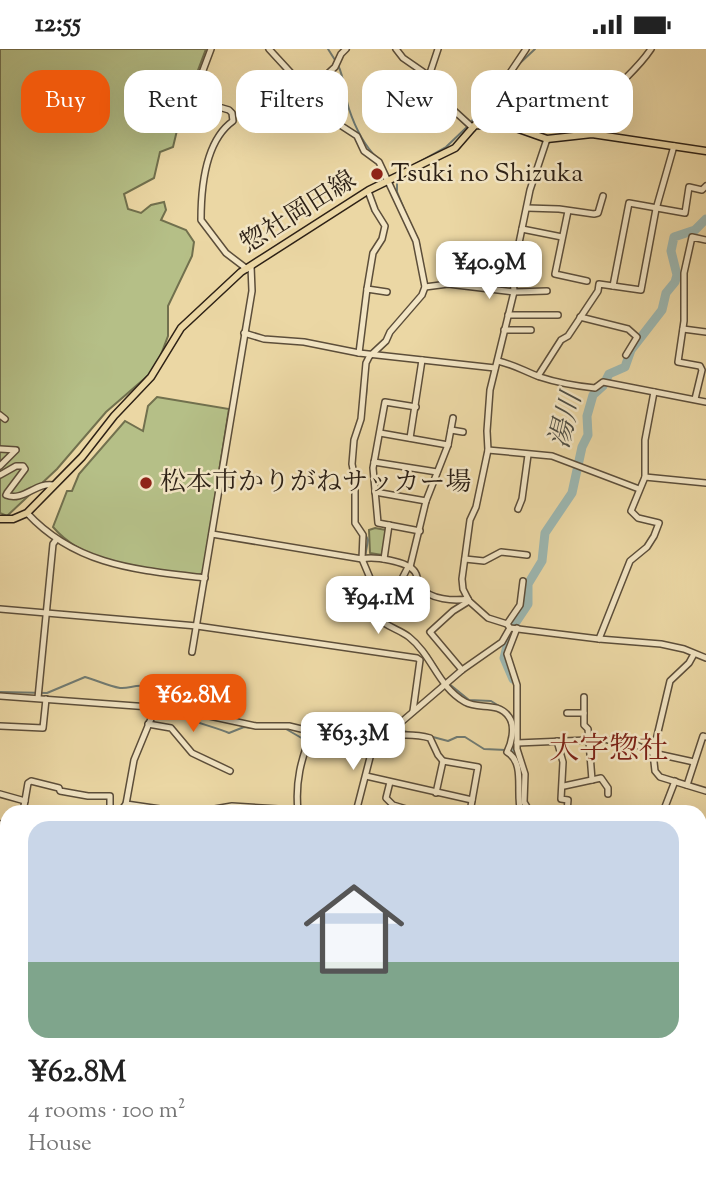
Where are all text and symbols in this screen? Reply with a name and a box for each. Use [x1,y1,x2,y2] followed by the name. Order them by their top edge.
[35,6,81,43] text: 12:55
[21,70,110,133] chip: Buy
[124,70,222,133] chip: Rent
[236,70,348,133] chip: Filters
[362,70,457,133] chip: New
[471,70,633,133] chip: Apartment
[391,156,583,193] place label: Tsuki no Shizuka
[234,163,364,263] street label: 惣社岡田線
[369,166,385,182] marker: Tsuki no Shizuka
[432,241,546,301] pin: ¥40.9M
[452,247,526,280] text: ¥40.9M
[541,386,594,453] water label: 湯川
[160,465,471,502] place label: 松本市かりがねサッカー場
[138,475,154,491] marker: 松本市かりがねサッカー場
[321,577,435,636] pin: ¥94.1M
[342,582,414,615] text: ¥94.1M
[136,675,250,734] pin: ¥62.8M
[155,680,231,713] text: ¥62.8M
[296,713,410,772] pin: ¥63.3M
[317,718,389,751] text: ¥63.3M
[549,729,669,772] district label: 大字惣社
[291,866,417,992] icon: home
[28,1052,126,1095] text: ¥62.8M
[28,1095,186,1128] text: 4 rooms · 100 m²
[28,1128,92,1161] text: House

